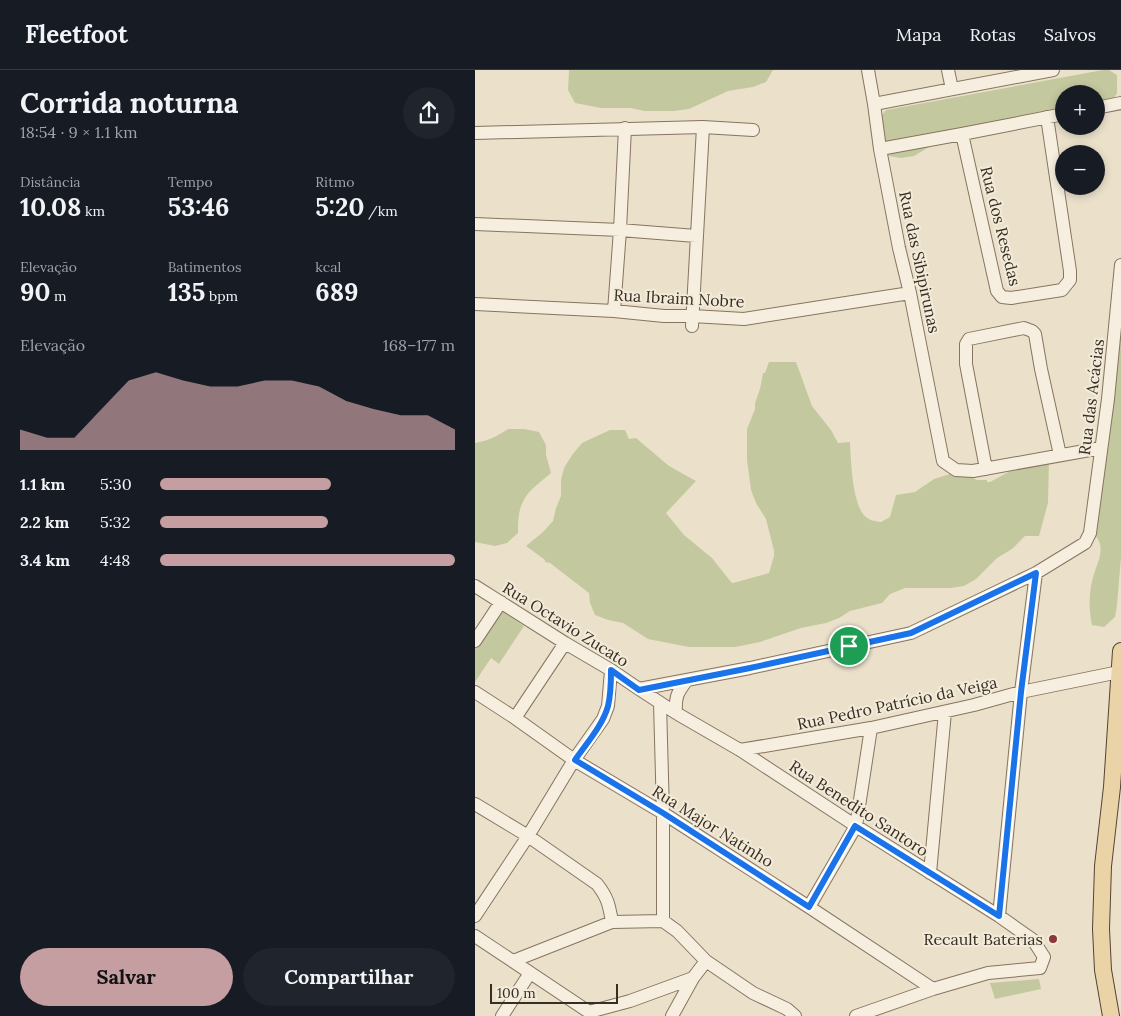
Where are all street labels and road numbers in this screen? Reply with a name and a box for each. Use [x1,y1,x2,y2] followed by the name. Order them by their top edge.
[976,164,1026,288] street label: Rua dos Resedas
[895,189,945,335] street label: Rua das Sibipirunas
[613,285,745,311] street label: Rua Ibraim Nobre
[1074,338,1108,456] street label: Rua das Acácias
[499,577,633,671] street label: Rua Octavio Zucato
[795,672,999,734] street label: Rua Pedro Patrício da Veiga
[786,756,932,860] street label: Rua Benedito Santoro
[649,781,777,871] street label: Rua Major Natinho

